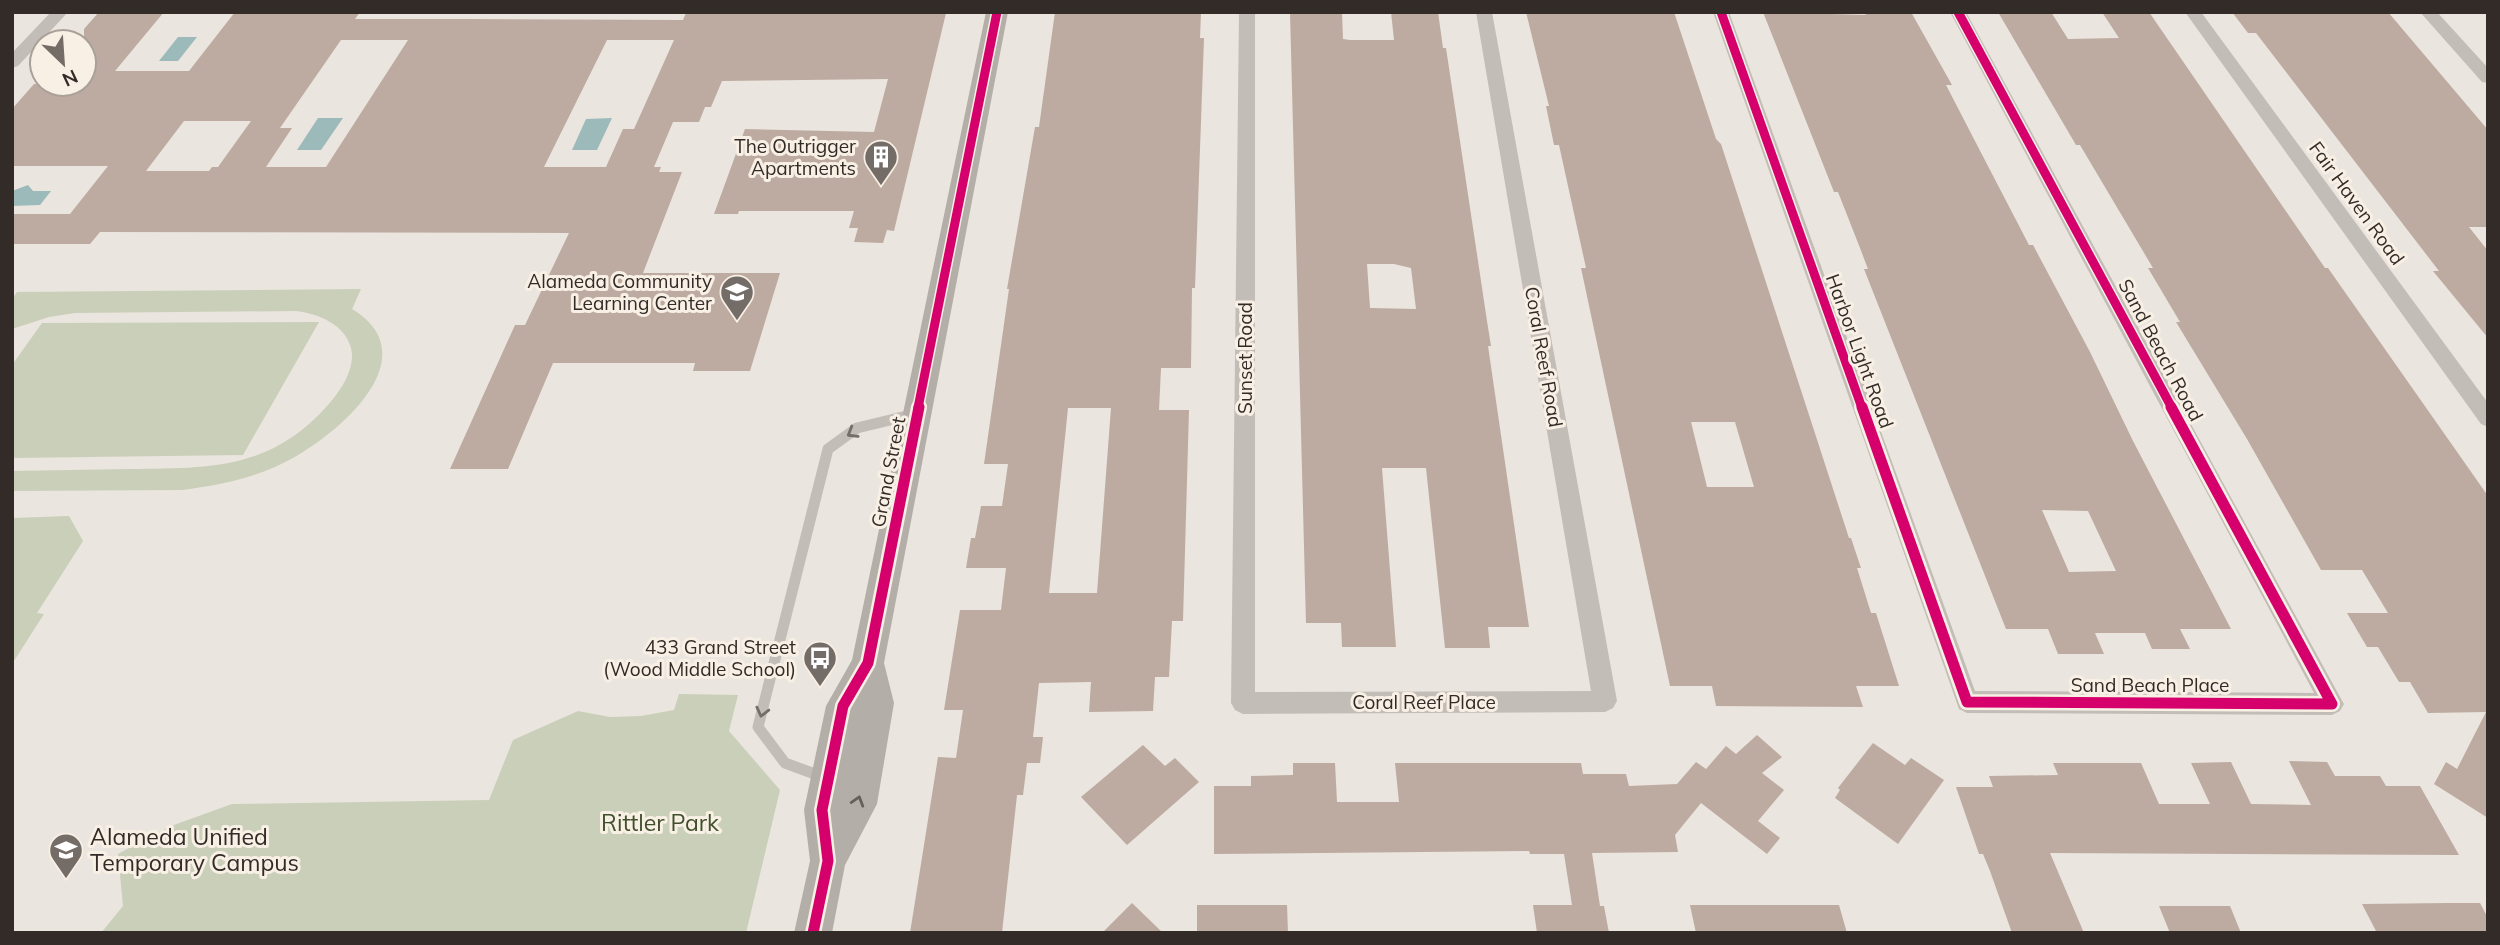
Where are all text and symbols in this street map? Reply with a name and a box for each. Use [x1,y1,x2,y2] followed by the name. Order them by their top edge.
[28,28,98,98] north arrow
[59,64,82,92] text: N
[734,134,856,180] place label: The Outrigger Apartments
[2304,137,2410,269] street label: Fair Haven Road
[862,138,900,187] building icon: The Outrigger Apartments
[527,269,712,315] place label: Alameda Community Learning Center
[1821,270,1899,432] street label: Harbor Light Road
[718,273,756,322] school or university icon: Alameda Community Learning Center
[2113,275,2209,425] street label: Sand Beach Road
[1520,285,1568,429] street label: Coral Reef Road
[1233,302,1257,414] street label: Sunset Road
[866,414,911,529] street label: Grand Street
[847,424,860,437] one-way arrow
[603,635,796,681] place label: 433 Grand Street (Wood Middle School)
[801,639,839,688] bus stop icon: 433 Grand Street (Wood Middle School)
[2071,673,2229,697] street label: Sand Beach Place
[1352,690,1496,714] street label: Coral Reef Place
[756,706,770,718] one-way arrow
[849,795,864,807] one-way arrow
[601,808,720,837] park label: Rittler Park
[90,822,299,877] place label: Alameda Unified Temporary Campus
[47,831,85,880] school or university icon: Alameda Unified Temporary Campus

